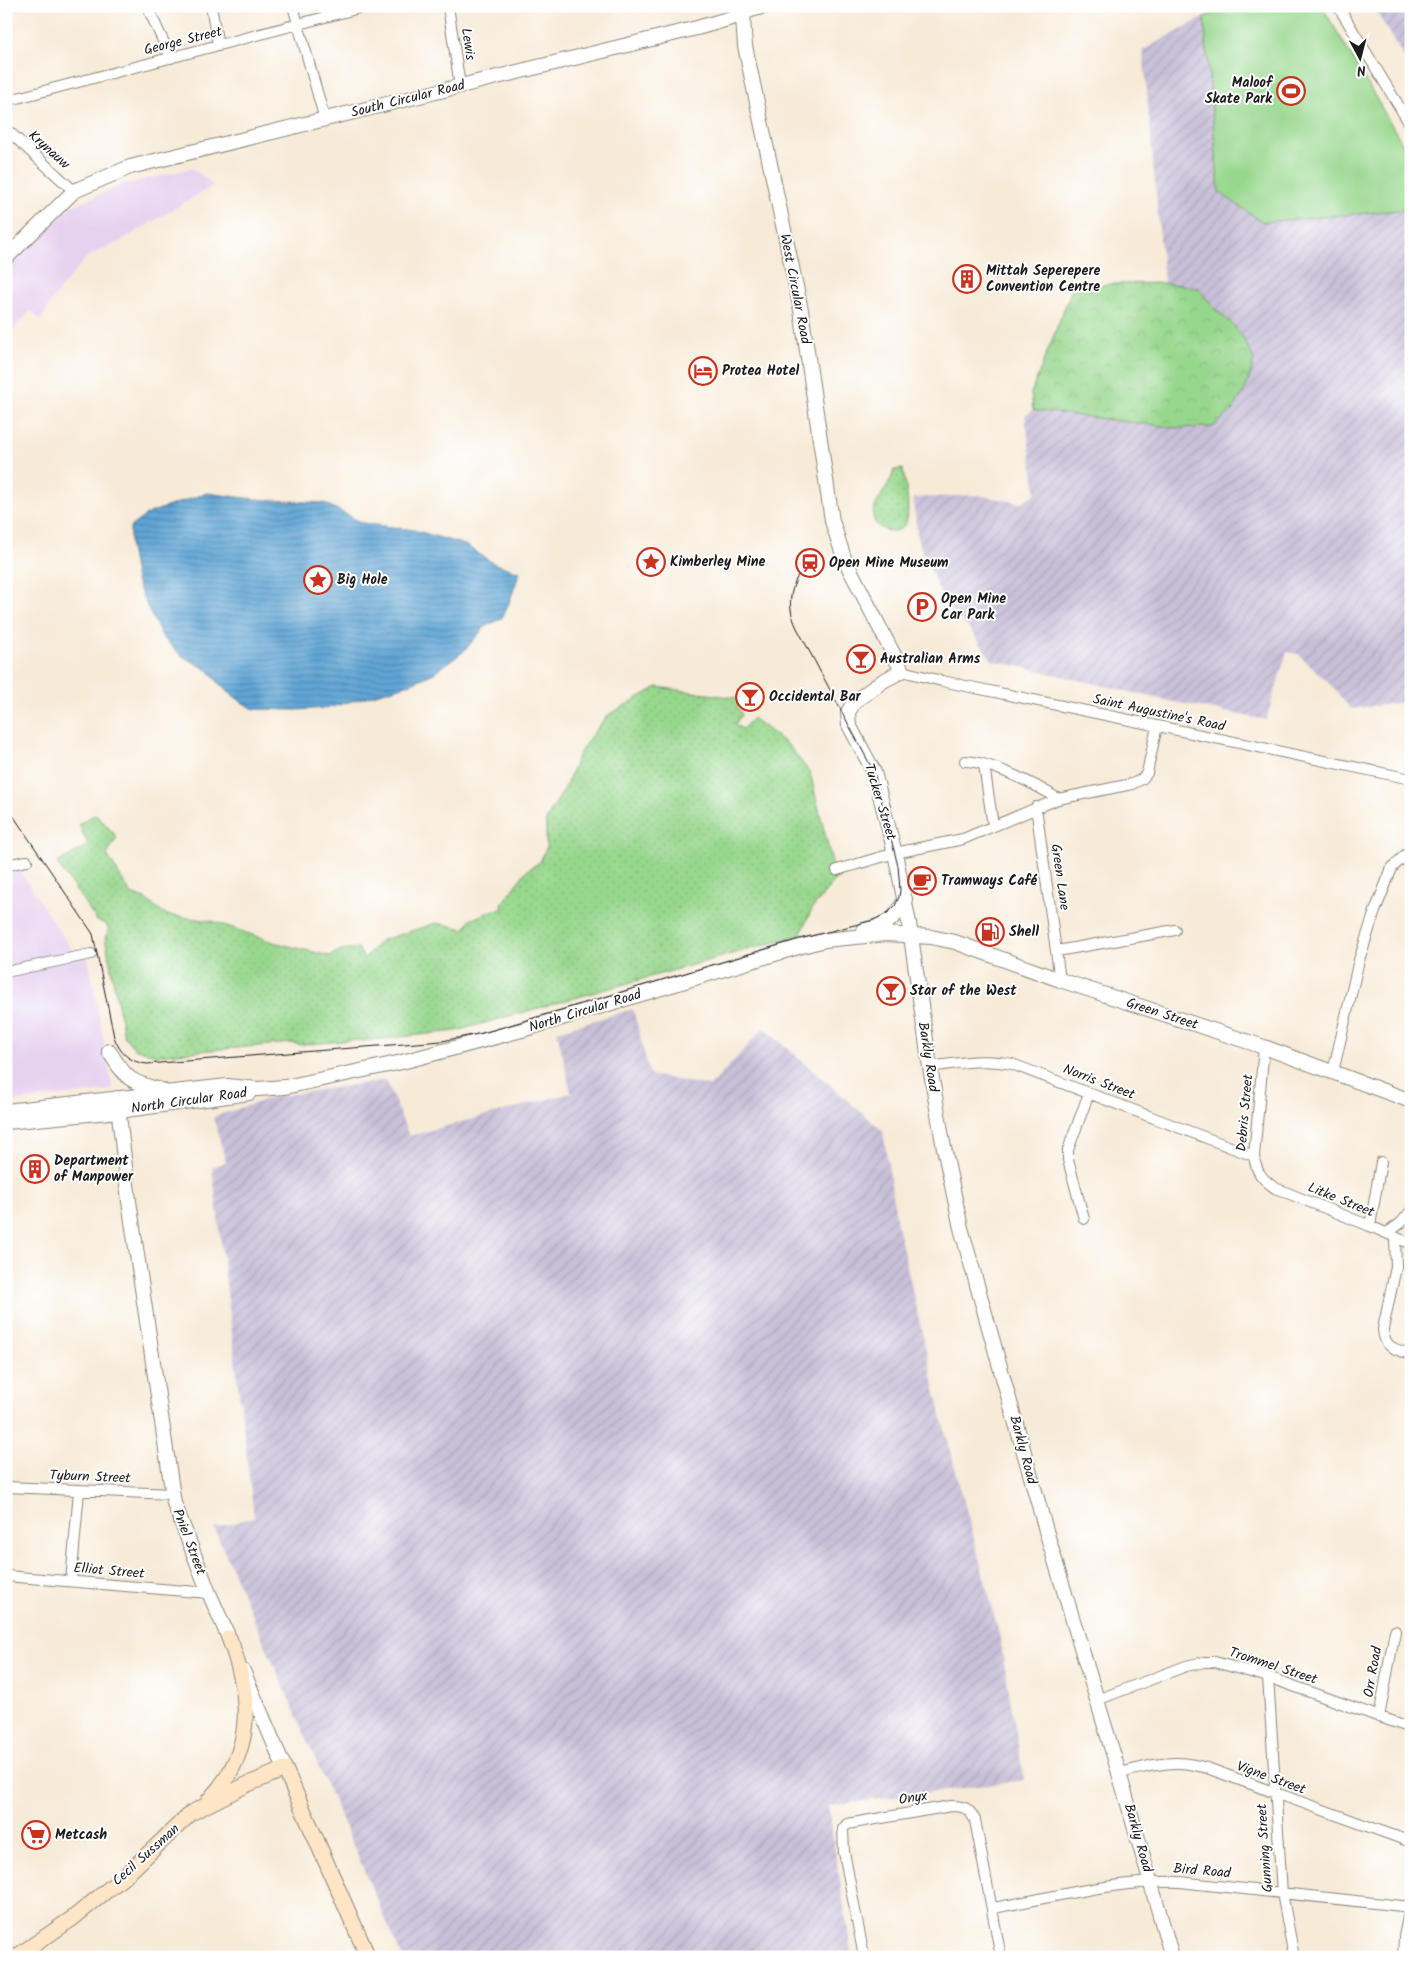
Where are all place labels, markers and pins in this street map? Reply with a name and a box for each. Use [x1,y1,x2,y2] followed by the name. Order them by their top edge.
[1205,72,1274,110] place label: Maloof Skate Park
[1276,76,1306,106] sports icon: Maloof Skate Park
[986,260,1101,298] place label: Mittah Seperepere Convention Centre
[952,264,982,294] building icon: Mittah Seperepere Convention Centre
[688,356,718,386] hotel icon: Protea Hotel
[722,360,799,382] place label: Protea Hotel
[636,547,666,577] place icon: Kimberley Mine
[795,548,825,578] station icon: Open Mine Museum
[670,551,766,573] place label: Kimberley Mine
[829,552,949,574] place label: Open Mine Museum
[303,565,333,595] place icon: Big Hole
[337,569,388,591] place label: Big Hole
[941,588,1006,626] place label: Open Mine Car Park
[907,592,937,622] parking icon: Open Mine Car Park
[846,644,876,674] bar icon: Australian Arms
[880,648,981,670] place label: Australian Arms
[735,682,765,712] bar icon: Occidental Bar
[769,686,862,708] place label: Occidental Bar
[907,866,937,896] cafe icon: Tramways Café
[941,870,1037,892] place label: Tramways Café
[975,917,1005,947] fuel station icon: Shell
[1009,921,1039,943] place label: Shell
[876,976,906,1006] bar icon: Star of the West
[910,980,1017,1002] place label: Star of the West
[54,1150,134,1188] place label: Department of Manpower
[20,1154,50,1184] building icon: Department of Manpower
[21,1820,51,1850] supermarket icon: Metcash
[55,1824,107,1846] place label: Metcash

